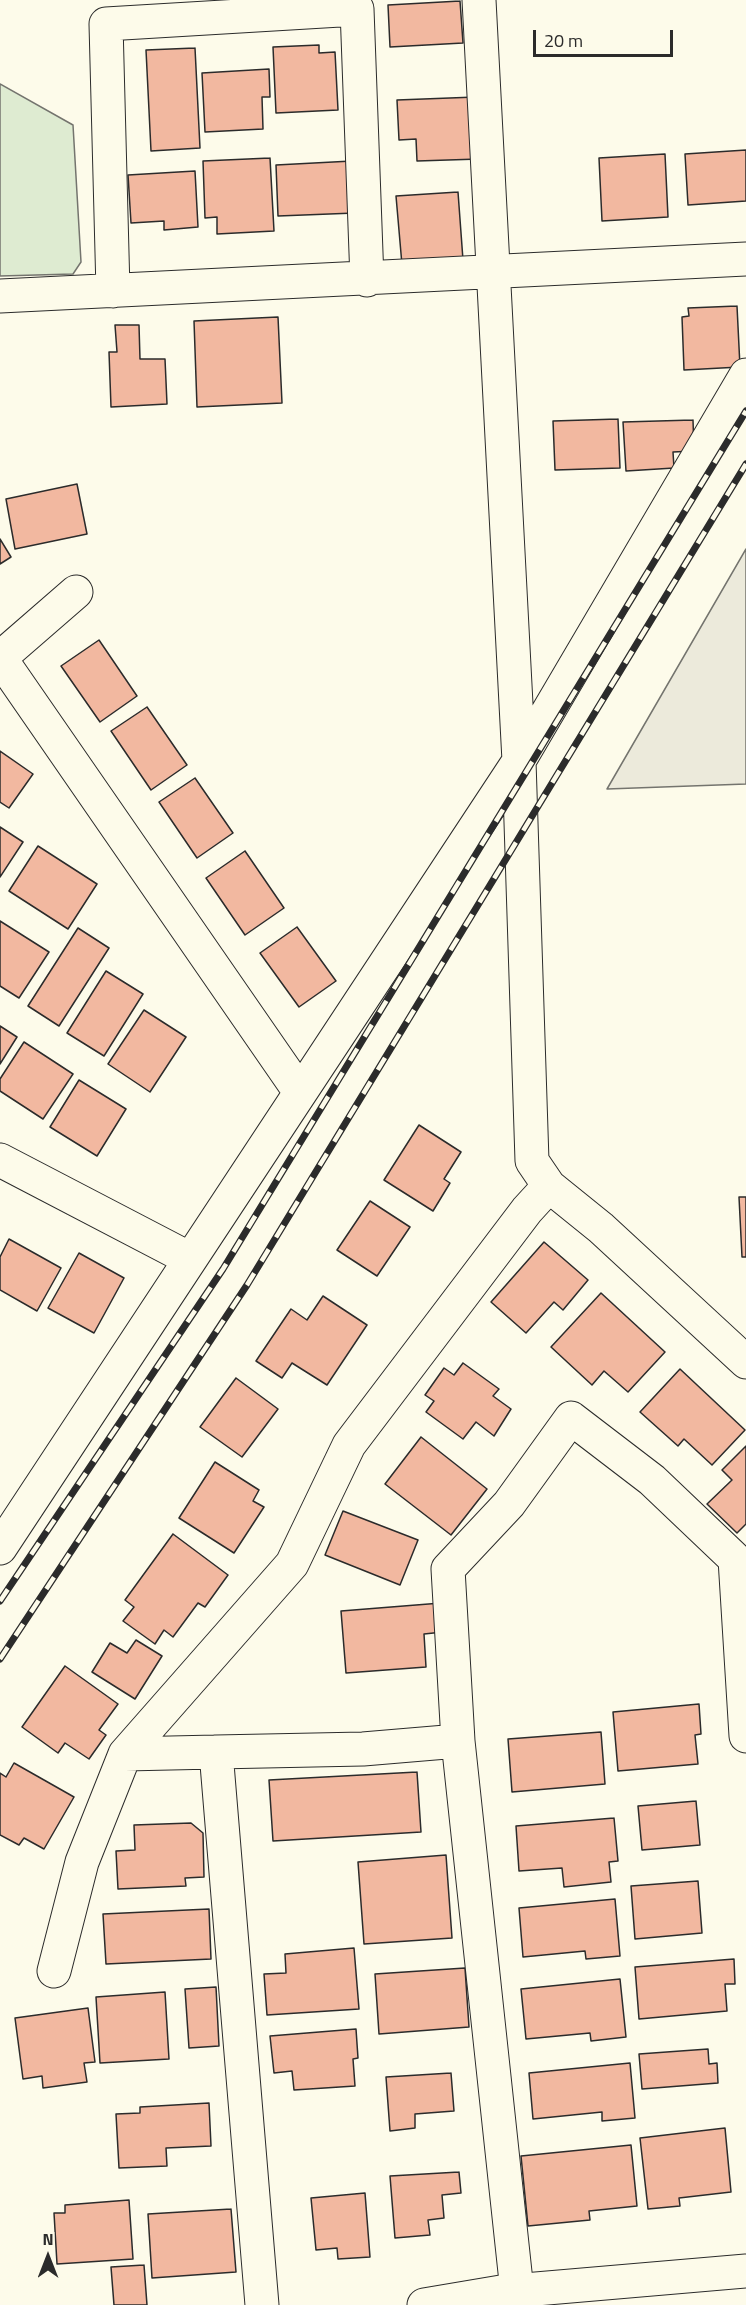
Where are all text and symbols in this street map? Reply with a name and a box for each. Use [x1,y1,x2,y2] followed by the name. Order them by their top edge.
[536,18,676,56] scale bar
[544,27,583,54] text: 20 m
[18,2227,78,2287] north arrow
[42,2227,54,2251] text: N

